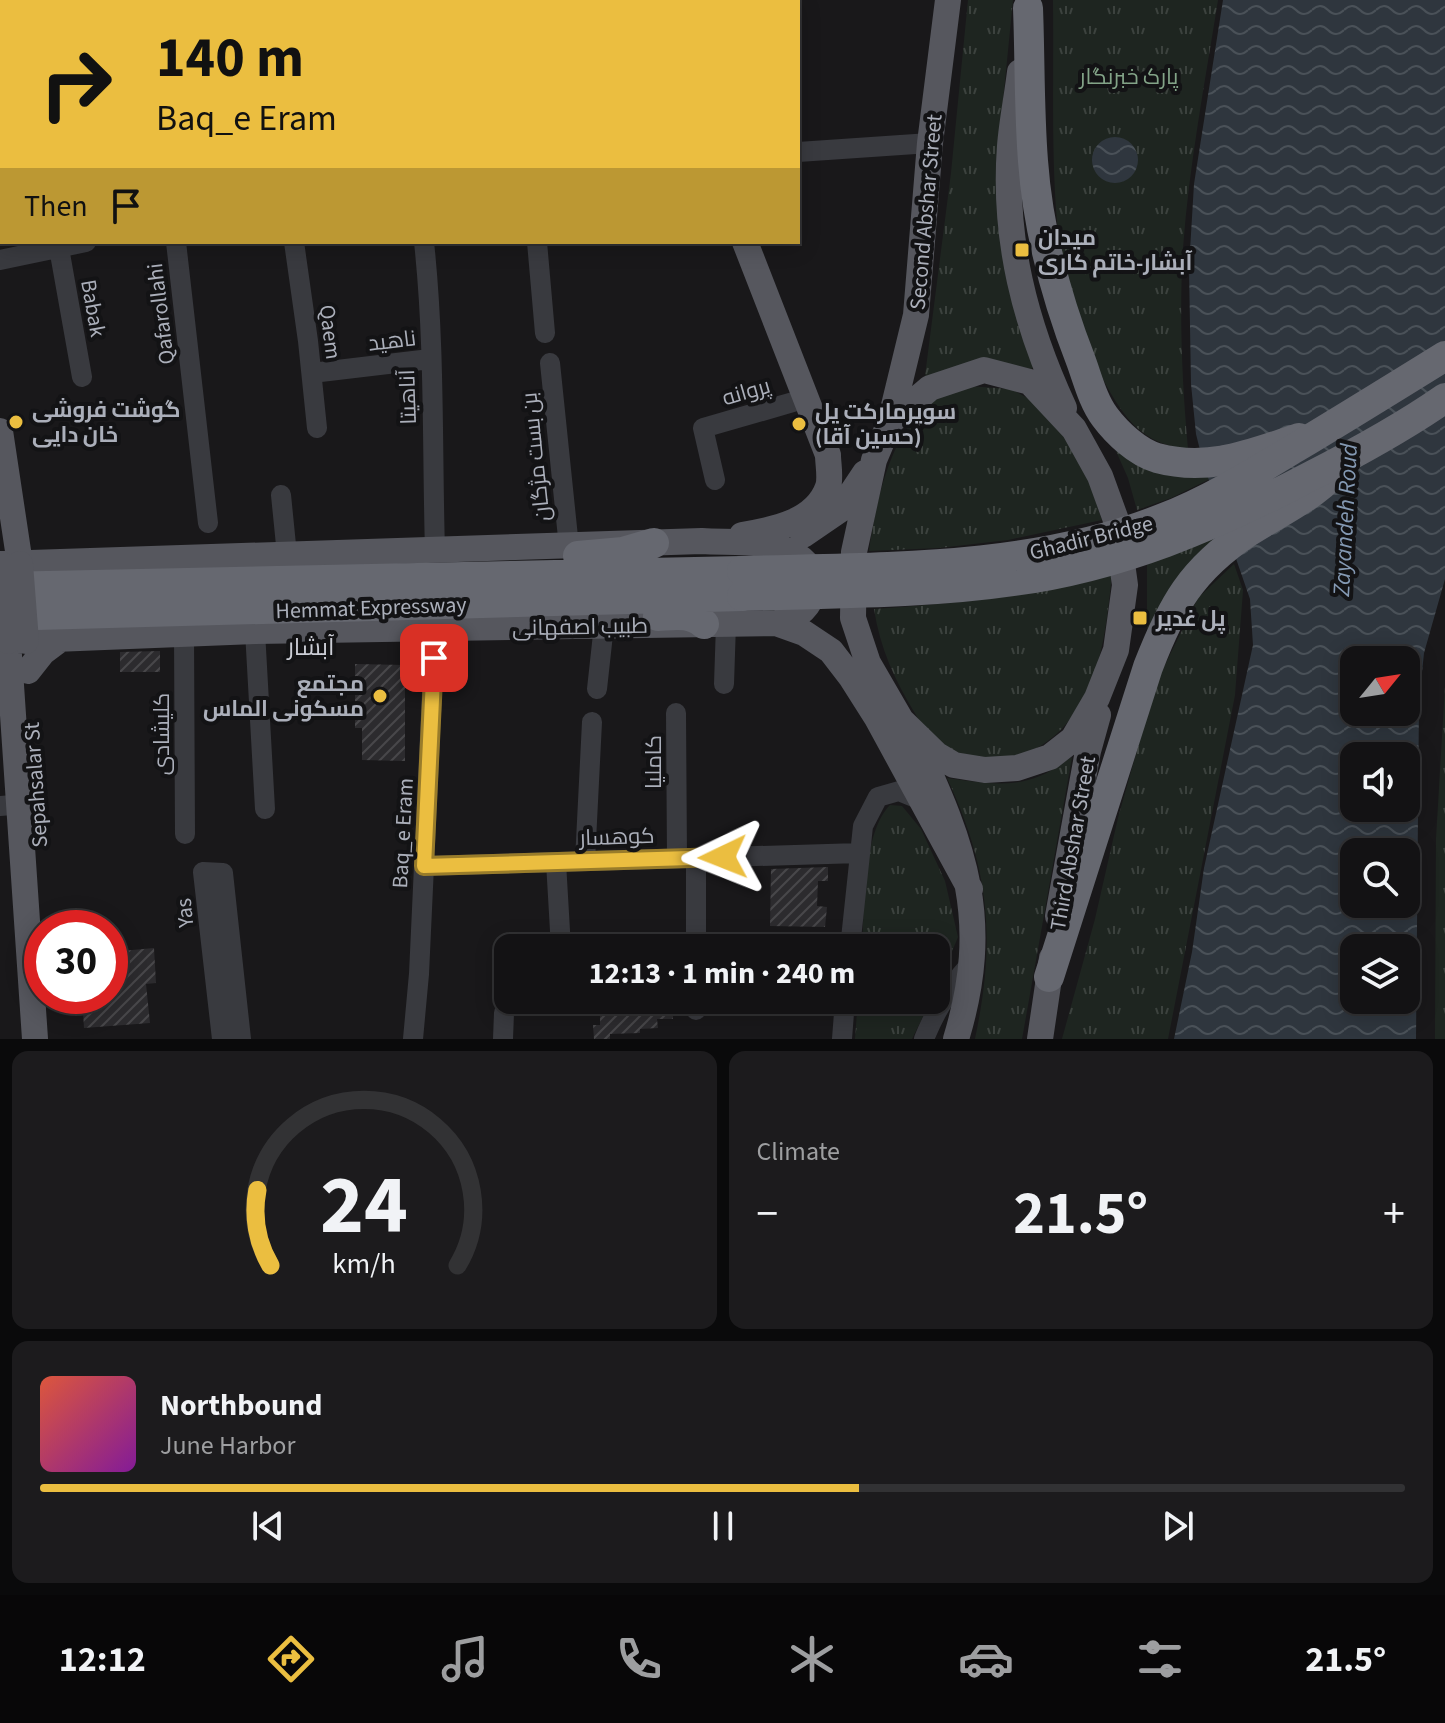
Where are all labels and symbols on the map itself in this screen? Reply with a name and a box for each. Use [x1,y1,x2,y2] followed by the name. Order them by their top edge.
[1078,61,1179,93] park label: پارک خبرنگار
[902,112,951,311] street label: Second Abshar Street
[1038,222,1192,279] place label: میدان آبشار-خاتم کاری
[1013,241,1031,259] marker: میدان آبشار-خاتم کاری
[139,261,183,366] street label: Qafarollahi
[72,277,114,340] street label: Babak
[311,303,349,361] street label: Qaem
[366,322,418,360] street label: ناهید
[391,369,425,425] street label: آناهیتا
[718,370,774,414] street label: پروانه
[513,391,559,523] street label: بن بست مژگان
[32,394,181,451] place label: گوشت فروشی خان دایی
[815,396,956,453] place label: سوپرمارکت پل (حسین آقا)
[7,413,25,431] marker: گوشت فروشی خان دایی
[790,415,808,433] marker: سوپرمارکت پل (حسین آقا)
[1324,441,1367,598] water label: Zayandeh Roud
[1026,507,1156,569] street label: Ghadir Bridge
[275,589,468,627] street label: Hemmat Expressway
[1155,603,1225,635] place label: پل غدیر
[1131,609,1149,627] marker: پل غدیر
[512,610,648,644] street label: طبیب اصفهانی
[400,624,468,692] pin
[286,630,335,665] district label: آبشار
[1340,646,1420,726] north arrow
[203,668,364,725] place label: مجتمع مسکونی الماس
[371,687,389,705] marker: مجتمع مسکونی الماس
[146,693,178,775] street label: کلیشادی
[16,721,56,849] street label: Sepahsalar St
[638,735,670,789] street label: کاملیا
[1042,753,1104,933] street label: Third Abshar Street
[384,777,422,889] street label: Baq_e Eram
[681,815,765,899] position arrow
[577,820,655,854] street label: کوهسار
[168,897,203,930] street label: Yas
[24,910,128,1014] speed limit sign: 30

